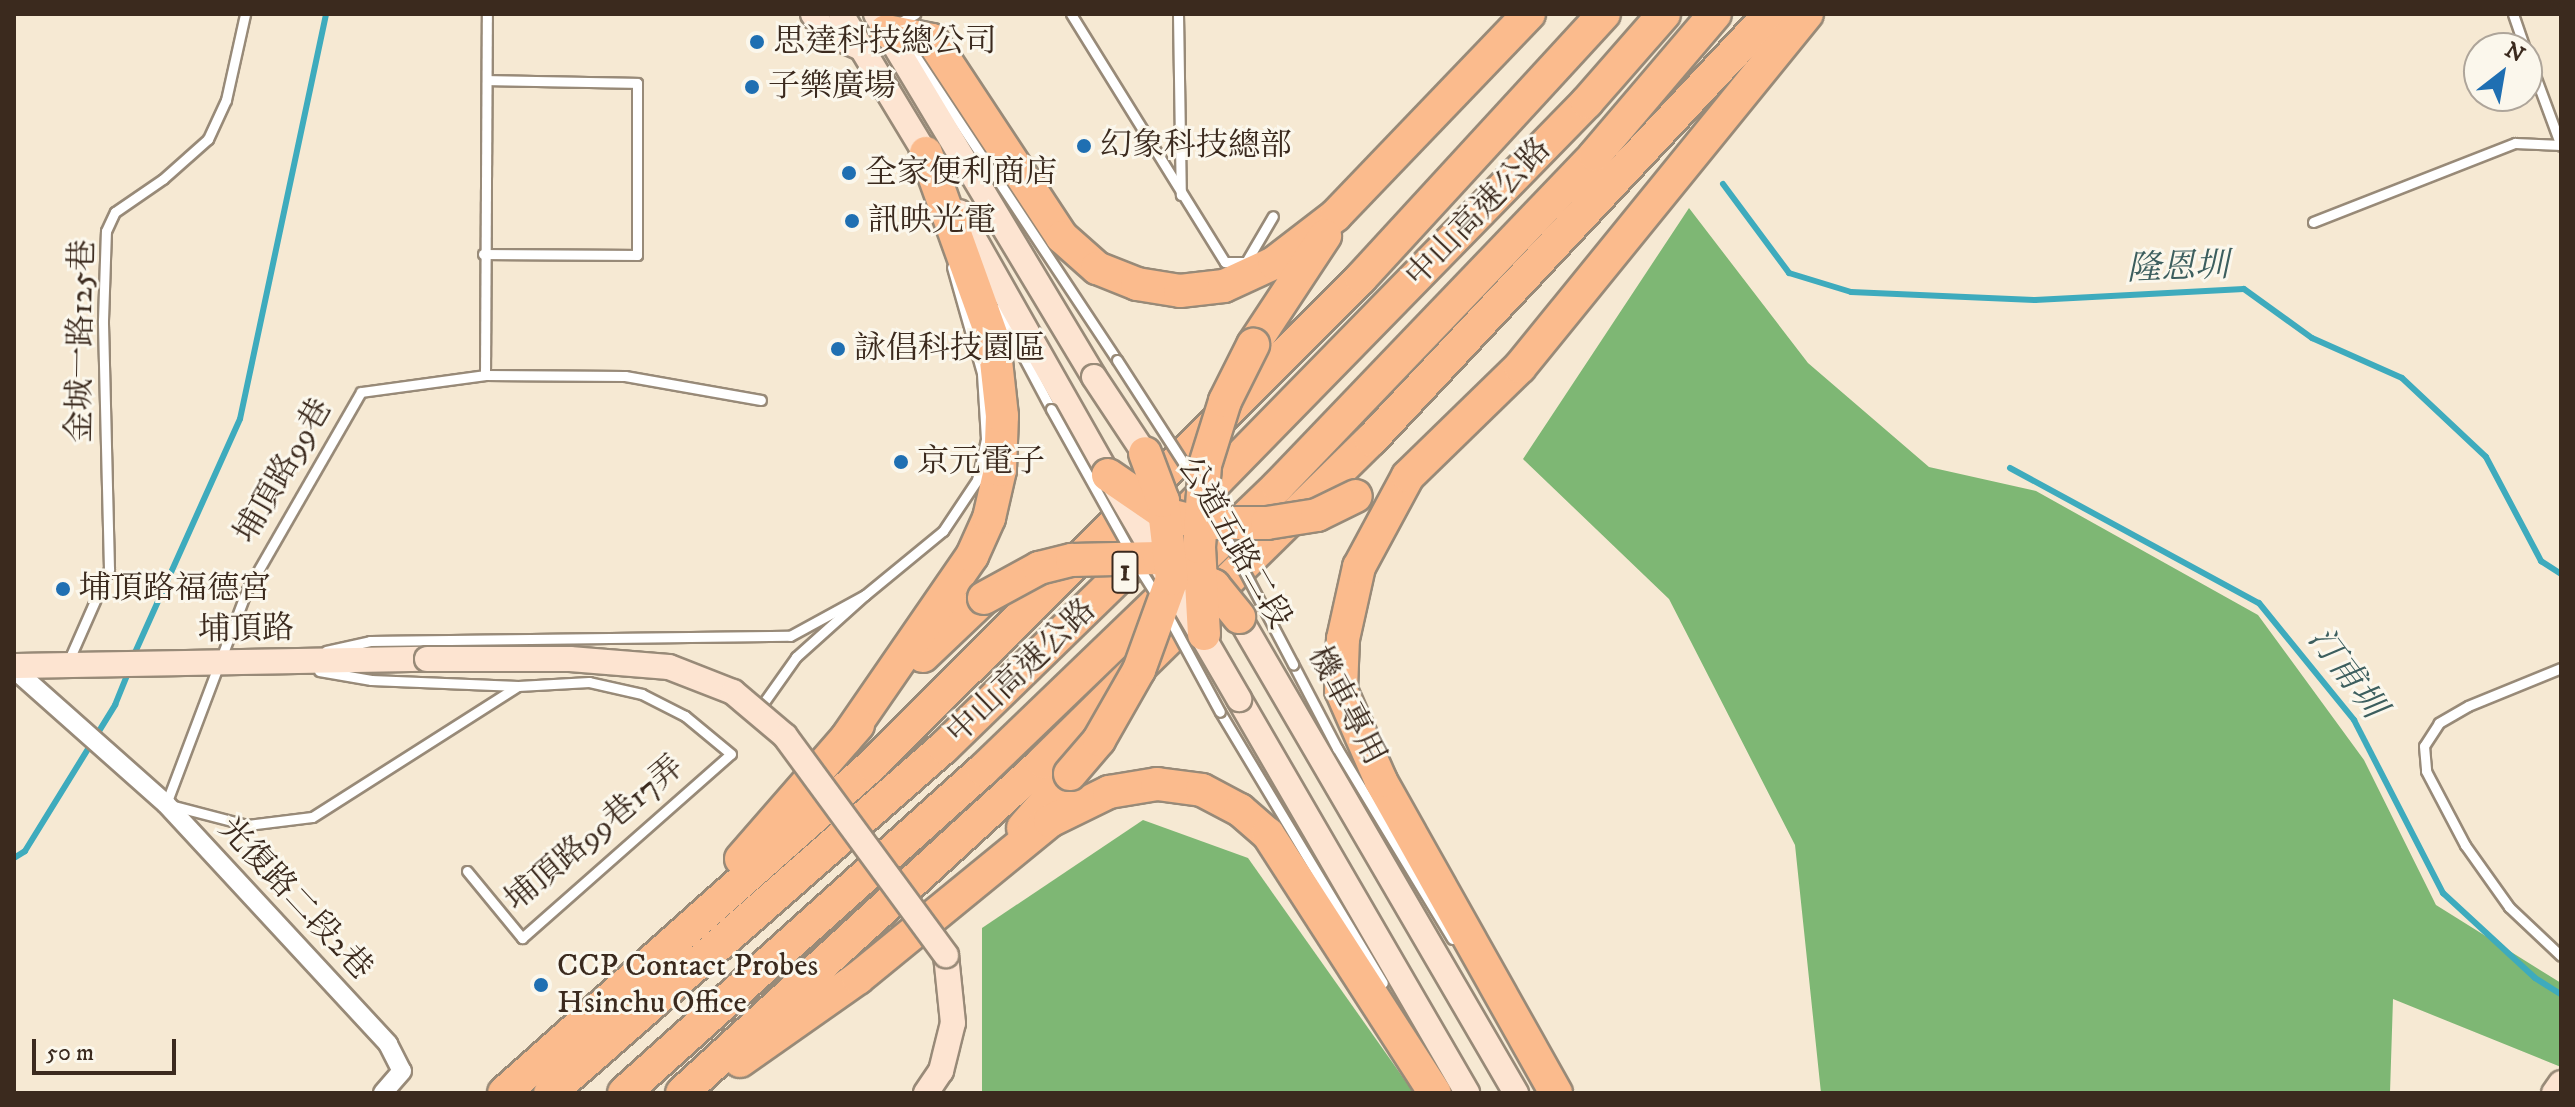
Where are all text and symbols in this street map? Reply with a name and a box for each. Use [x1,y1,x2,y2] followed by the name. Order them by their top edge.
[773,23,997,61] place label: 思達科技總公司
[2463,32,2543,112] north arrow
[748,33,766,51] marker: 思達科技總公司
[2500,36,2529,69] text: N
[768,68,896,106] place label: 子樂廣場
[743,78,761,96] marker: 子樂廣場
[1100,127,1292,165] place label: 幻象科技總部
[1399,131,1559,295] street label: 中山高速公路
[1075,137,1093,155] marker: 幻象科技總部
[865,154,1057,192] place label: 全家便利商店
[840,164,858,182] marker: 全家便利商店
[868,202,996,240] place label: 訊映光電
[843,212,861,230] marker: 訊映光電
[61,239,103,443] street label: 金城一路125巷
[2126,246,2230,290] water label: 隆恩圳
[854,330,1046,368] place label: 詠倡科技園區
[829,340,847,358] marker: 詠倡科技園區
[227,392,341,550] street label: 埔頂路99巷
[917,443,1045,481] place label: 京元電子
[1169,450,1299,636] street label: 公道五路二段
[892,453,910,471] marker: 京元電子
[1111,546,1139,598] road number: 1
[79,570,271,608] place label: 埔頂路福德宮
[54,580,72,598] marker: 埔頂路福德宮
[940,592,1104,752] street label: 中山高速公路
[198,610,294,650] street label: 埔頂路
[2299,620,2393,726] water label: 汀甫圳
[1299,640,1393,772] street label: 機車專用
[498,748,692,920] street label: 埔頂路99巷17弄
[210,810,380,988] street label: 光復路二段2巷
[557,948,818,1023] place label: CCP Contact Probes Hsinchu Office
[532,976,550,994] marker: CCP Contact Probes Hsinchu Office
[36,1023,180,1073] scale bar
[46,1038,94,1068] text: 50 m

